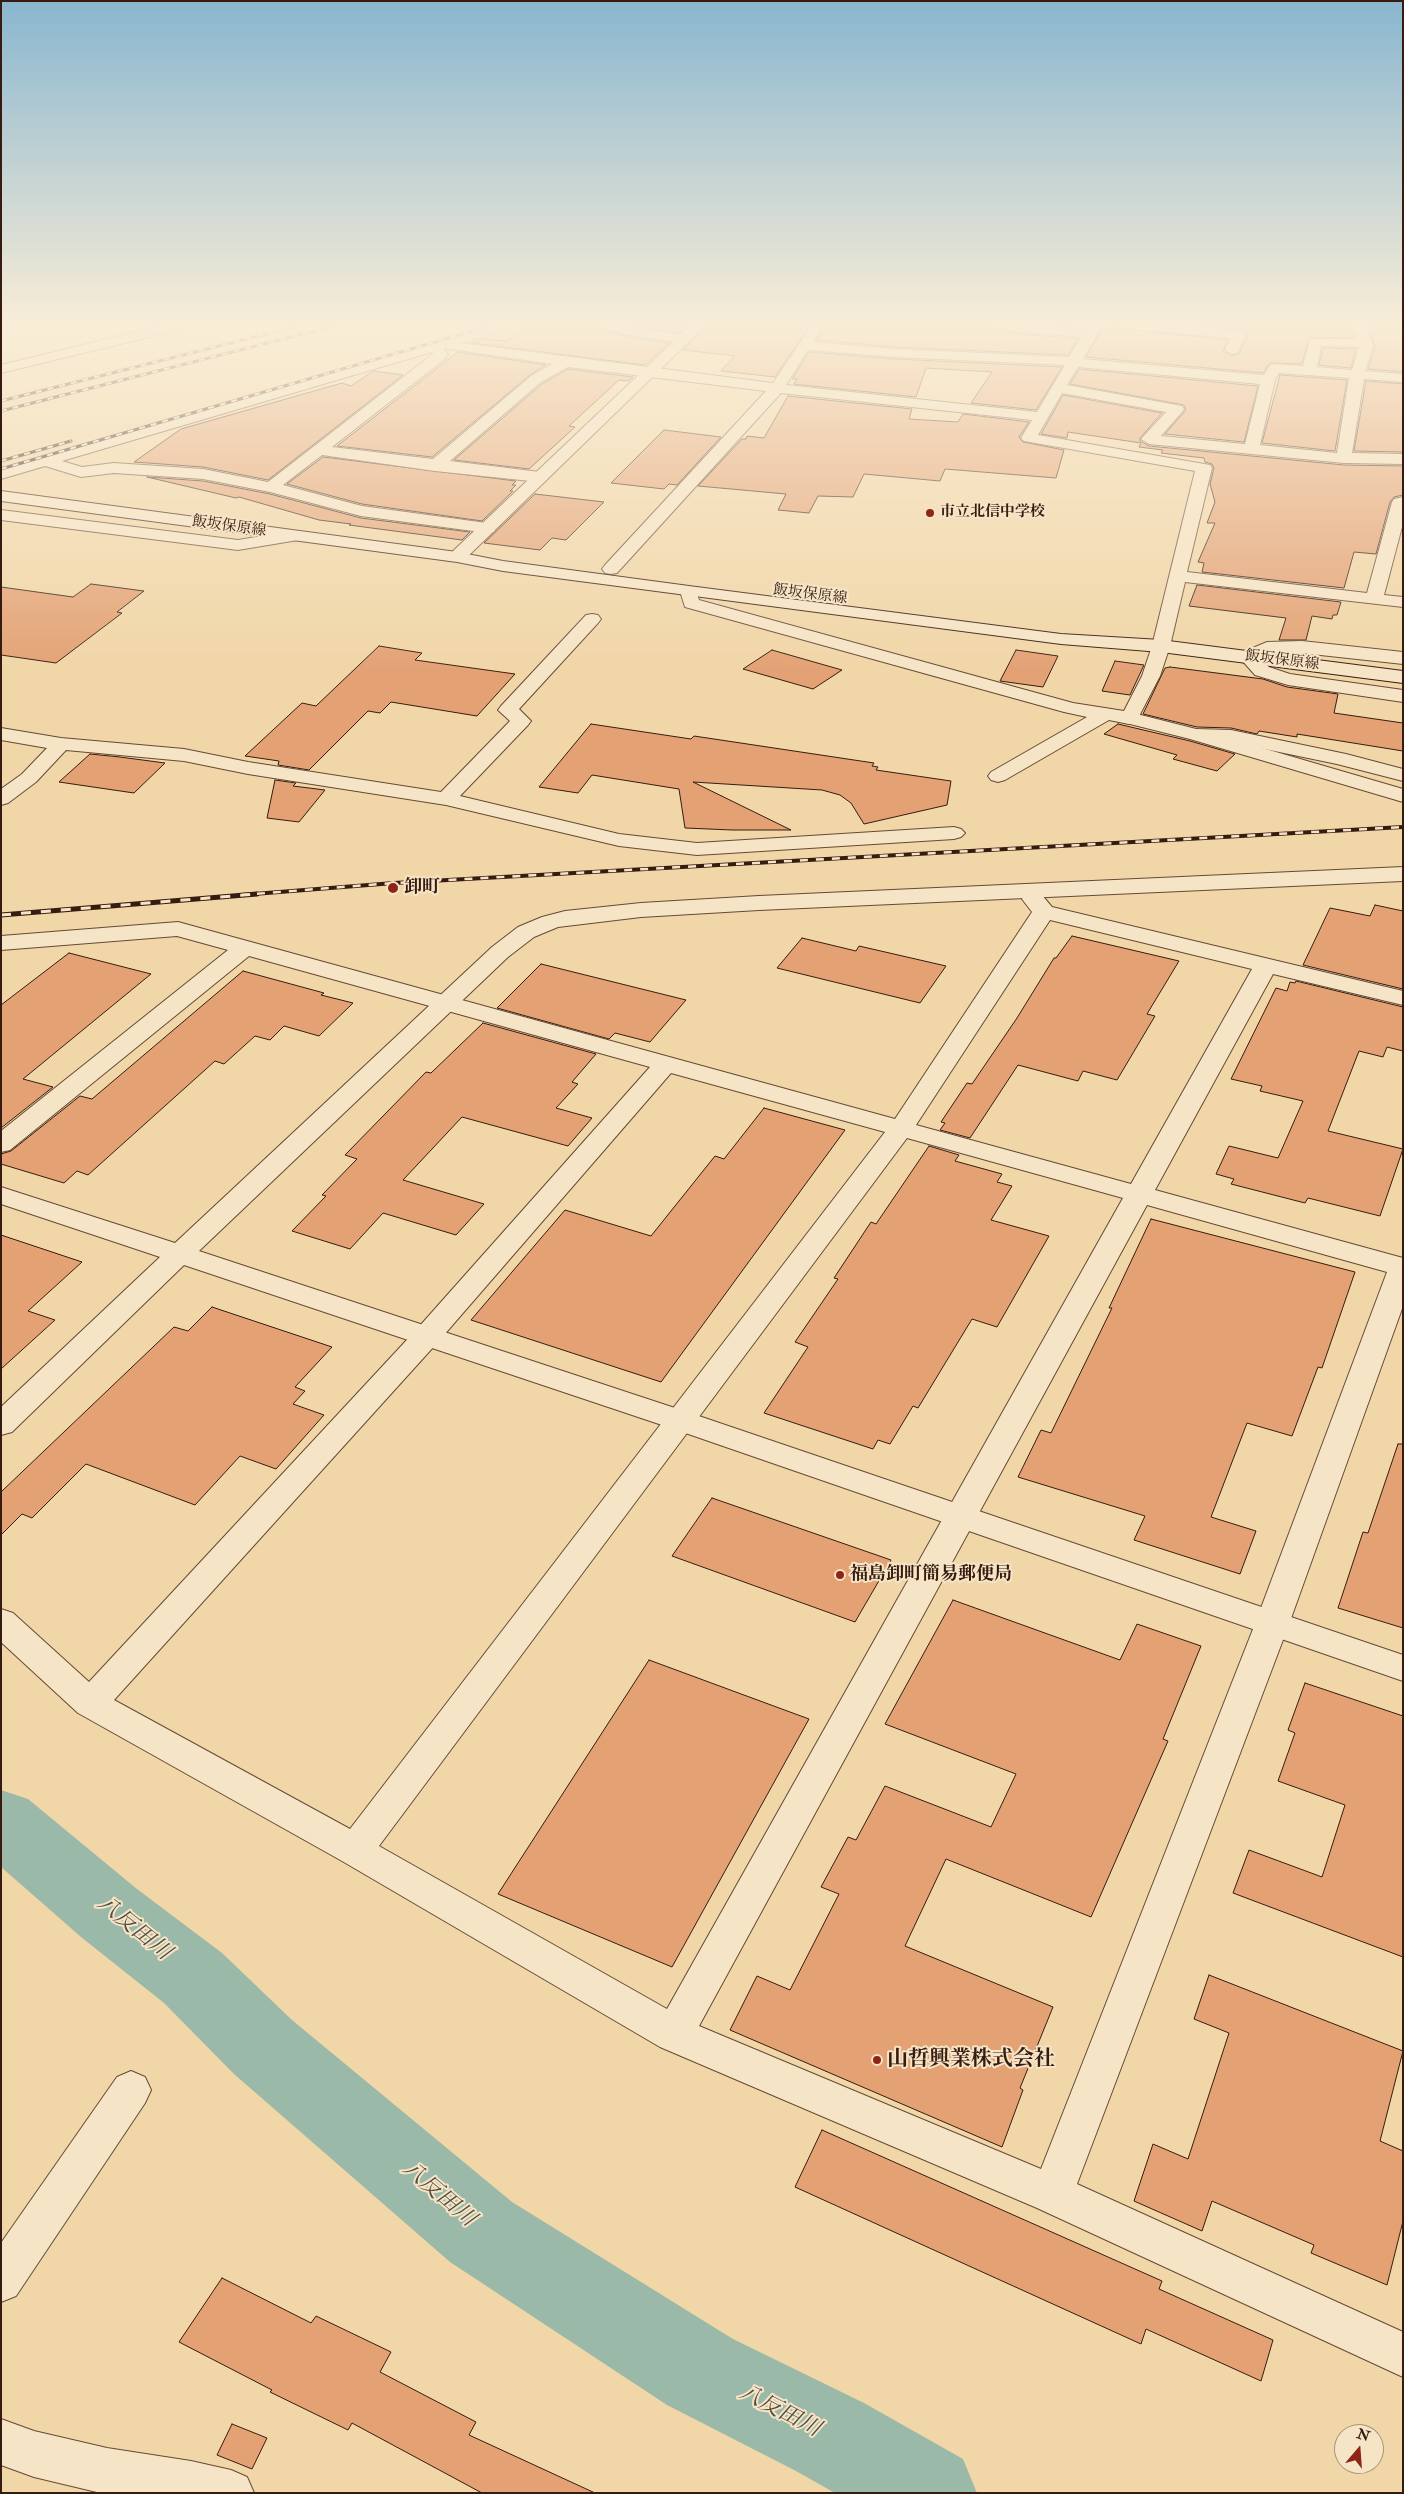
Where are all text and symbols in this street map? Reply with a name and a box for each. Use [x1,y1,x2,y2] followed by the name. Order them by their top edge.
[940,504,1045,522] place label: 市立北信中学校
[924,507,936,519] marker: 市立北信中学校
[191,513,267,541] street label: 飯坂保原線
[772,581,848,609] street label: 飯坂保原線
[1244,647,1320,675] street label: 飯坂保原線
[404,877,440,899] place label: 卸町
[386,881,400,895] marker: 卸町
[850,1564,1012,1586] place label: 福島卸町簡易郵便局
[834,1569,846,1581] marker: 福島卸町簡易郵便局
[90,1891,176,1967] water label: 八反田川
[887,2047,1055,2073] place label: 山哲興業株式会社
[871,2054,883,2066] marker: 山哲興業株式会社
[396,2157,480,2233] water label: 八反田川
[734,2380,824,2444] water label: 八反田川
[1334,2424,1384,2474] north arrow
[1355,2425,1372,2445] text: N

